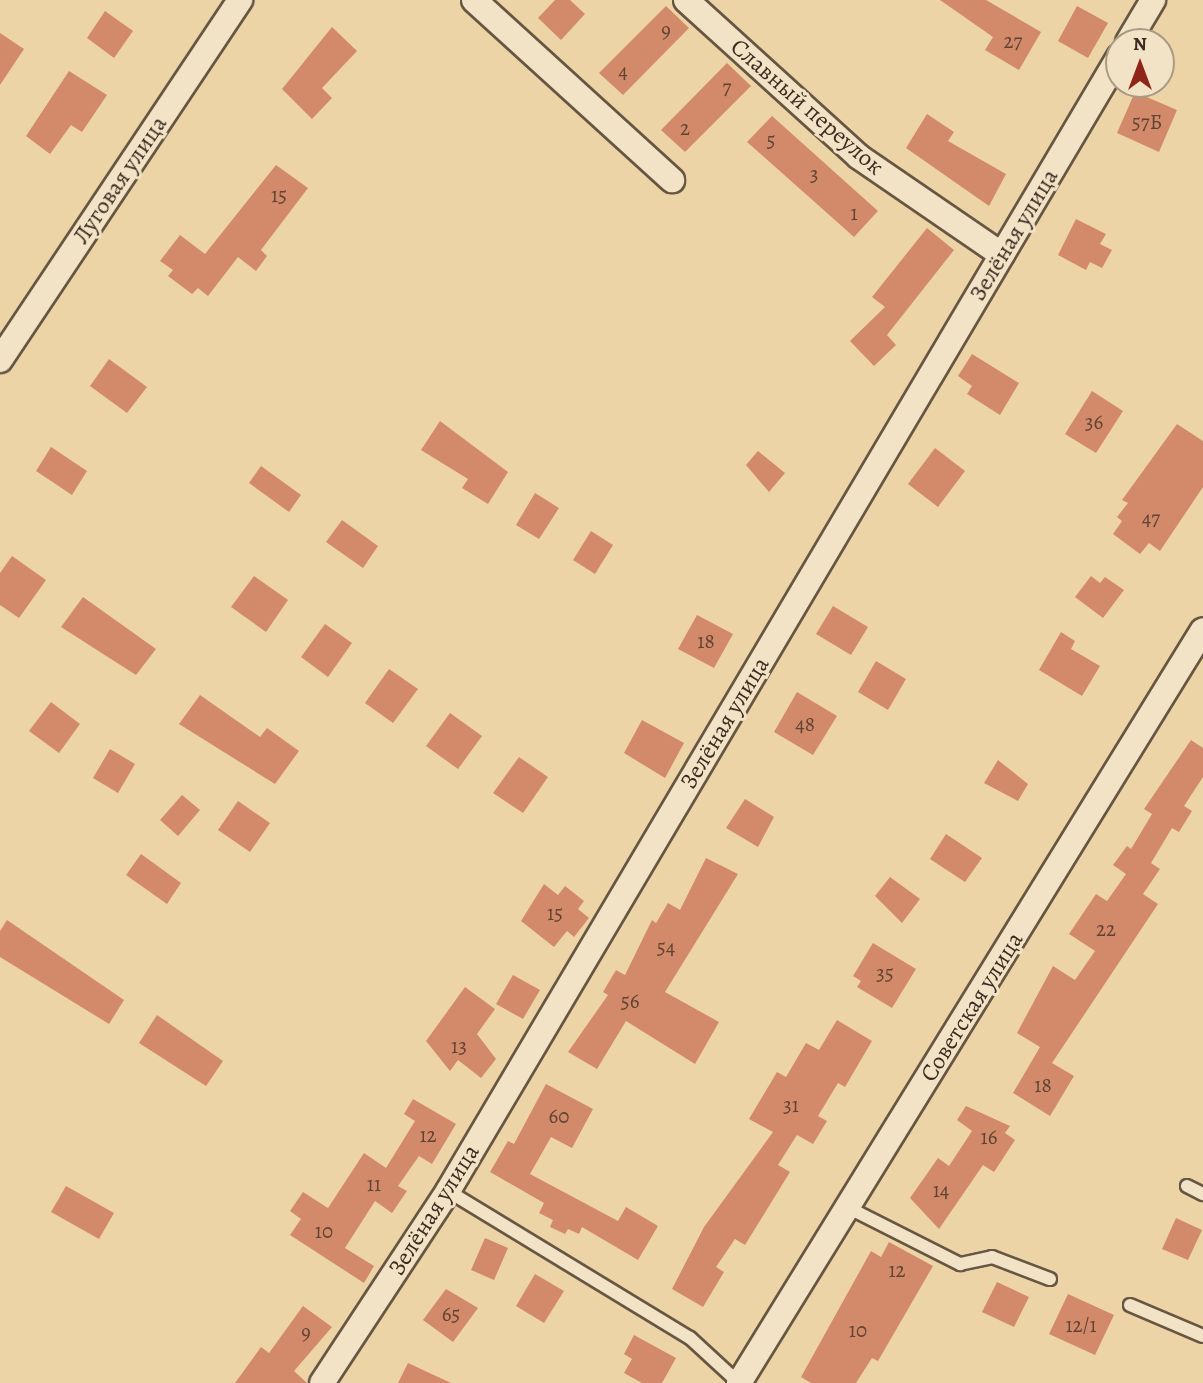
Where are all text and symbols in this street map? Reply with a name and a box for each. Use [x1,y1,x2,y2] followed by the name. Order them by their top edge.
[661,17,671,43] house number: 9
[1004,28,1022,54] house number: 27
[1105,28,1175,98] north arrow
[1133,31,1147,57] text: N
[724,33,890,181] street label: Славный переулок
[618,58,628,84] house number: 4
[723,74,731,100] house number: 7
[1132,109,1162,135] house number: 57Б
[67,111,173,249] street label: Луговая улица
[680,115,690,141] house number: 2
[766,127,776,153] house number: 5
[810,161,818,187] house number: 3
[963,164,1065,306] street label: Зелёная улица
[271,182,287,208] house number: 15
[850,200,858,226] house number: 1
[1085,409,1103,435] house number: 36
[1142,505,1160,531] house number: 47
[697,628,715,654] house number: 18
[674,652,776,794] street label: Зелёная улица
[795,711,815,737] house number: 48
[547,900,563,926] house number: 15
[1096,916,1116,942] house number: 22
[915,927,1029,1087] street label: Советская улица
[657,934,675,960] house number: 54
[876,960,894,986] house number: 35
[621,988,639,1014] house number: 56
[451,1033,467,1059] house number: 13
[1034,1072,1052,1098] house number: 18
[783,1092,799,1118] house number: 31
[549,1103,569,1129] house number: 60
[419,1122,437,1148] house number: 12
[981,1124,997,1150] house number: 16
[382,1139,486,1281] street label: Зелёная улица
[367,1171,381,1197] house number: 11
[933,1177,949,1203] house number: 14
[315,1218,333,1244] house number: 10
[888,1257,906,1283] house number: 12
[442,1301,460,1327] house number: 65
[1065,1312,1097,1338] house number: 12/1
[849,1317,867,1343] house number: 10
[301,1319,311,1345] house number: 9

